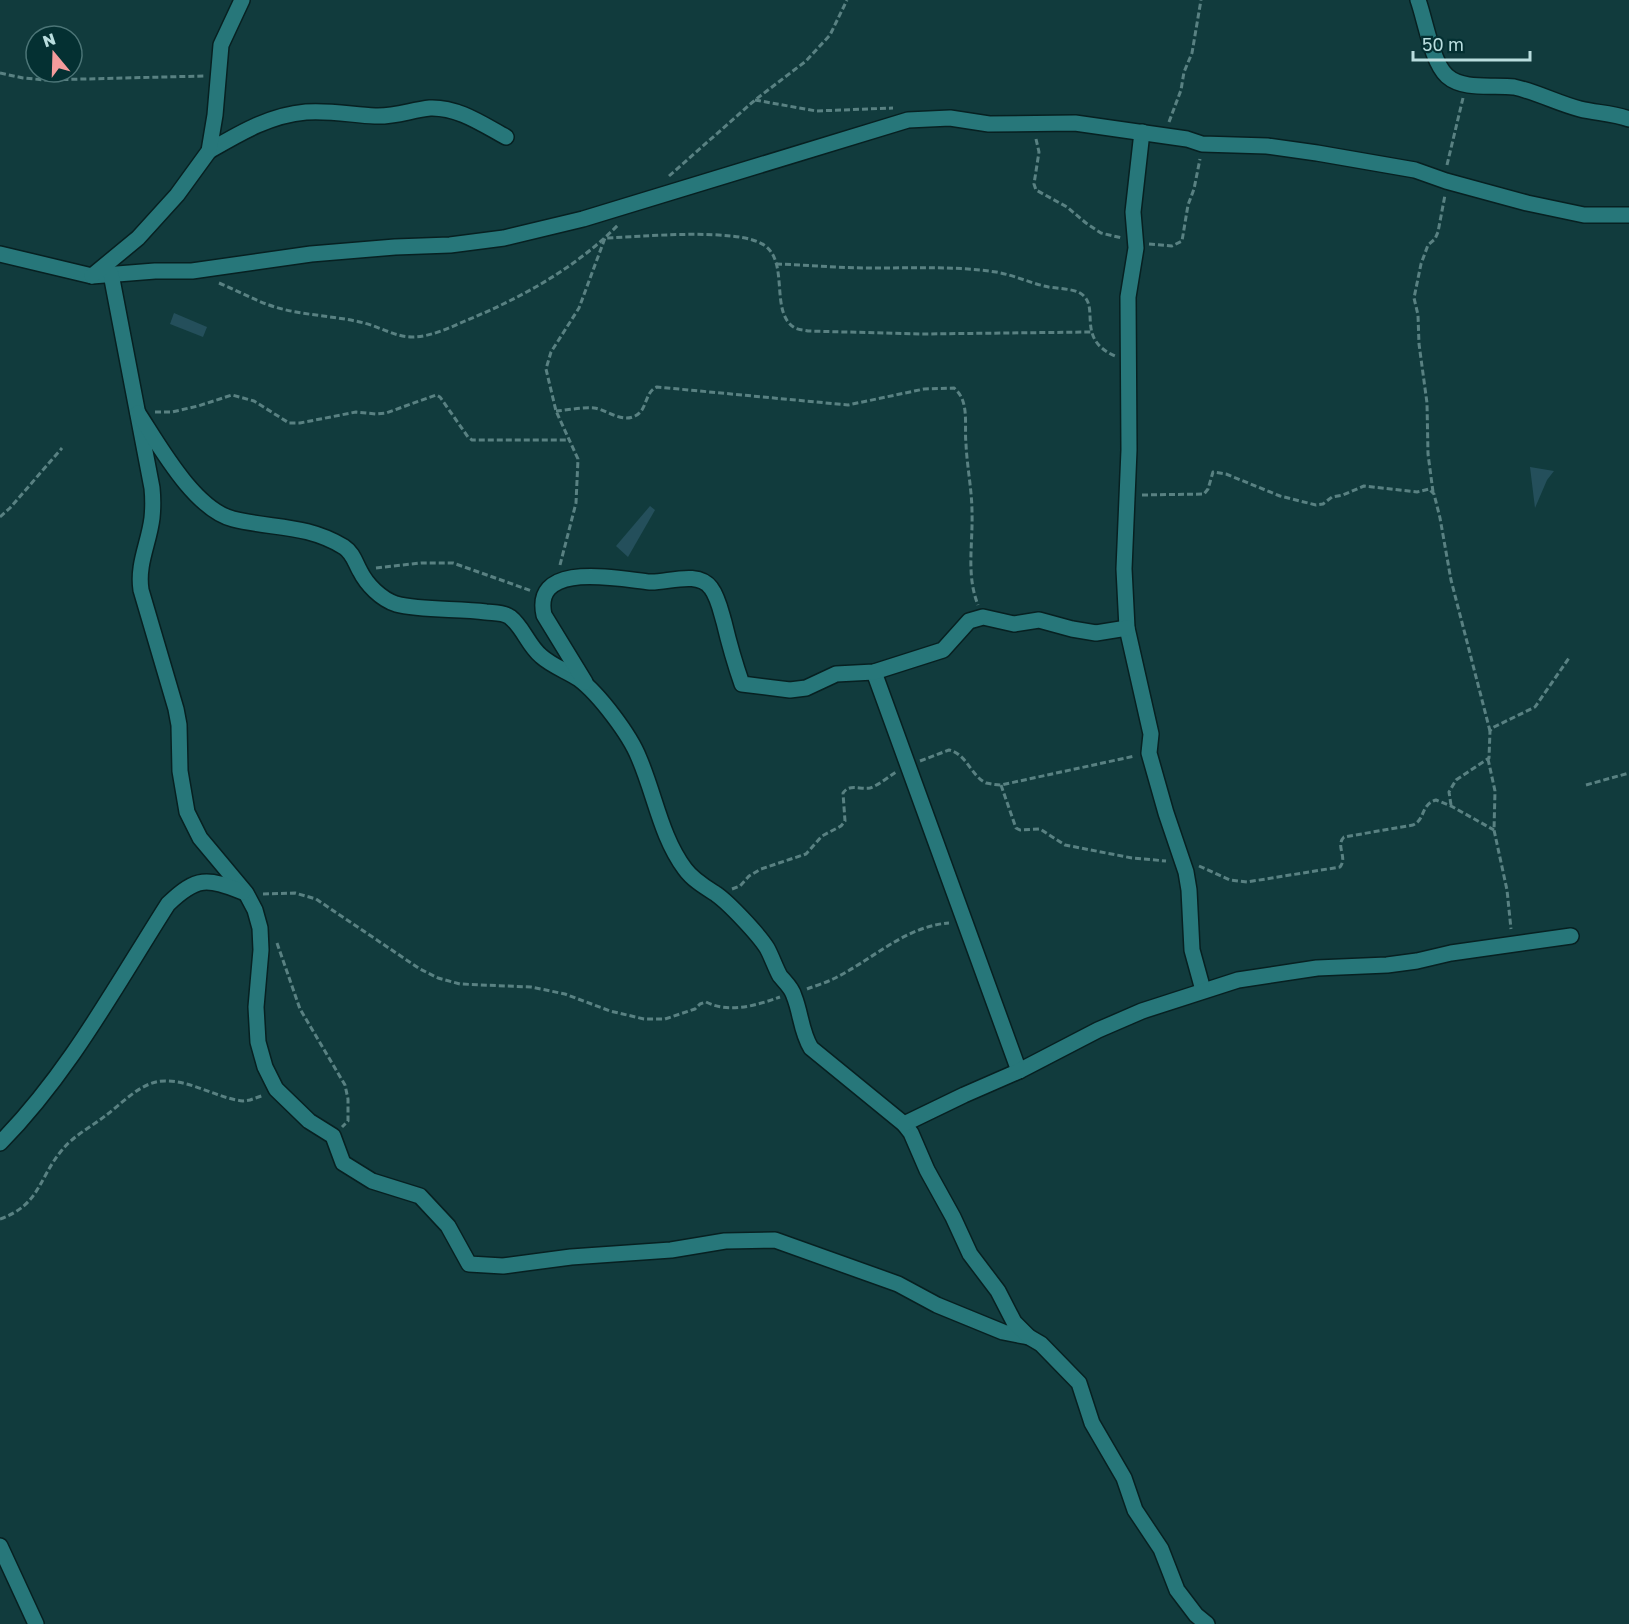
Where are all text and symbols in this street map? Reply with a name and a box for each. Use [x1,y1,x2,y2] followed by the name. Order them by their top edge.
[24,24,84,84] north arrow
[1413,24,1530,62] scale bar
[40,28,58,51] text: N
[1422,33,1464,55] text: 50 m

